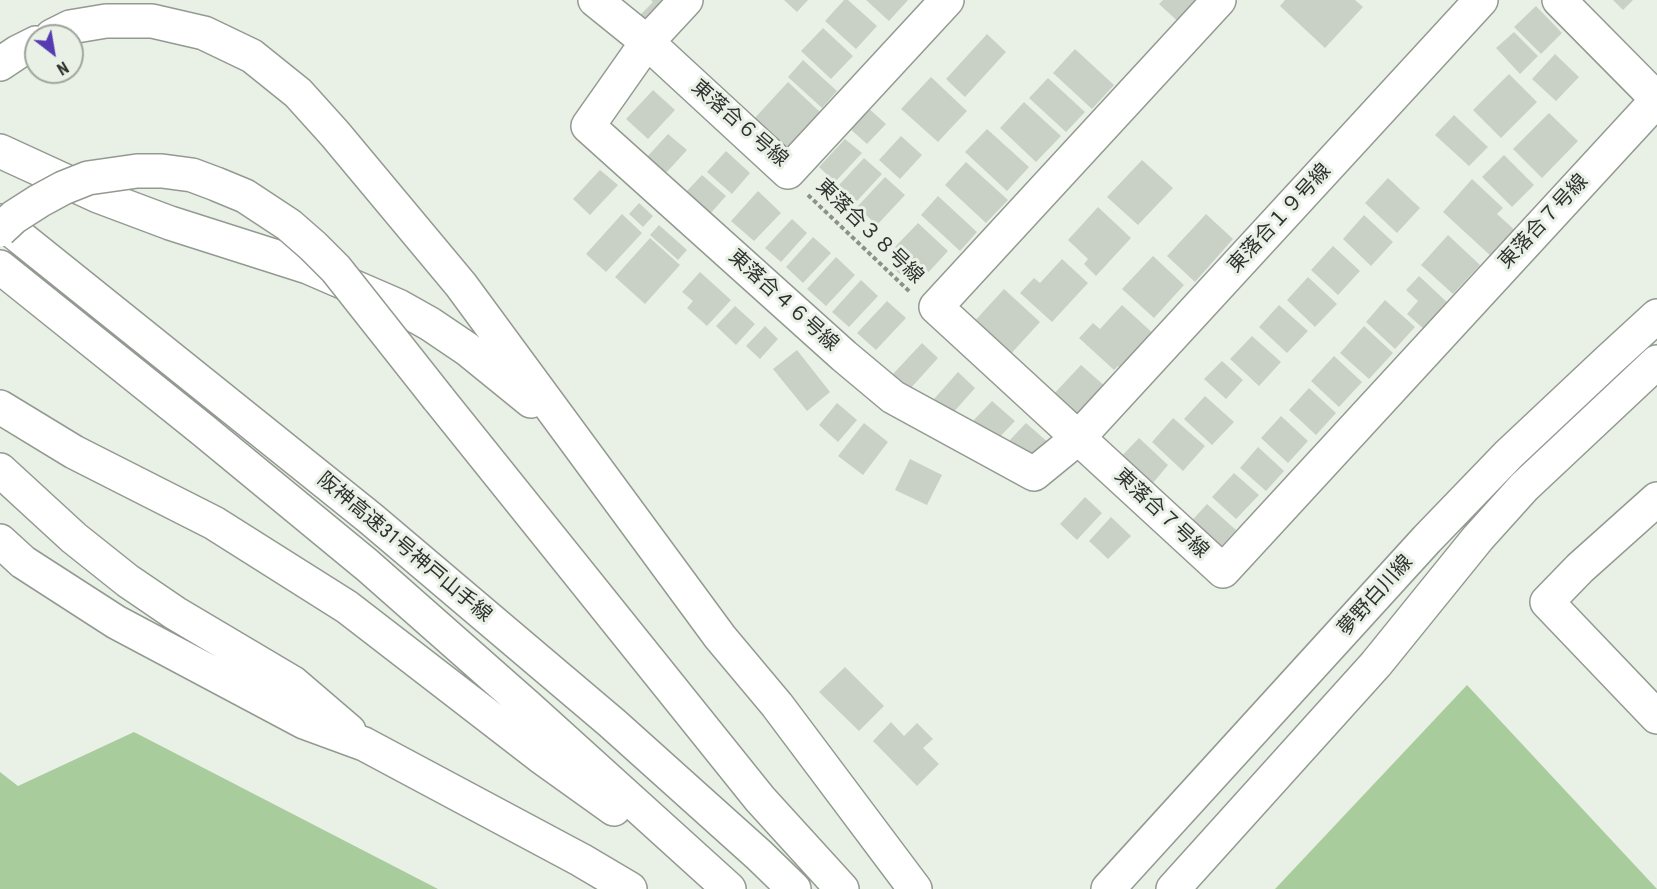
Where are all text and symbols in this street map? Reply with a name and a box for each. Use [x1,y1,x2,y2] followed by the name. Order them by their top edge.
[24,24,84,84] north arrow
[53,57,72,79] text: N
[686,76,792,172] street label: 東落合６号線
[1223,160,1337,278] street label: 東落合１９号線
[1494,170,1594,274] street label: 東落合７号線
[810,175,928,289] street label: 東落合３８号線
[723,245,843,357] street label: 東落合４６号線
[1109,464,1213,564] street label: 東落合７号線
[312,468,496,628] street label: 阪神高速31号神戸山手線
[1334,551,1418,641] street label: 夢野白川線

